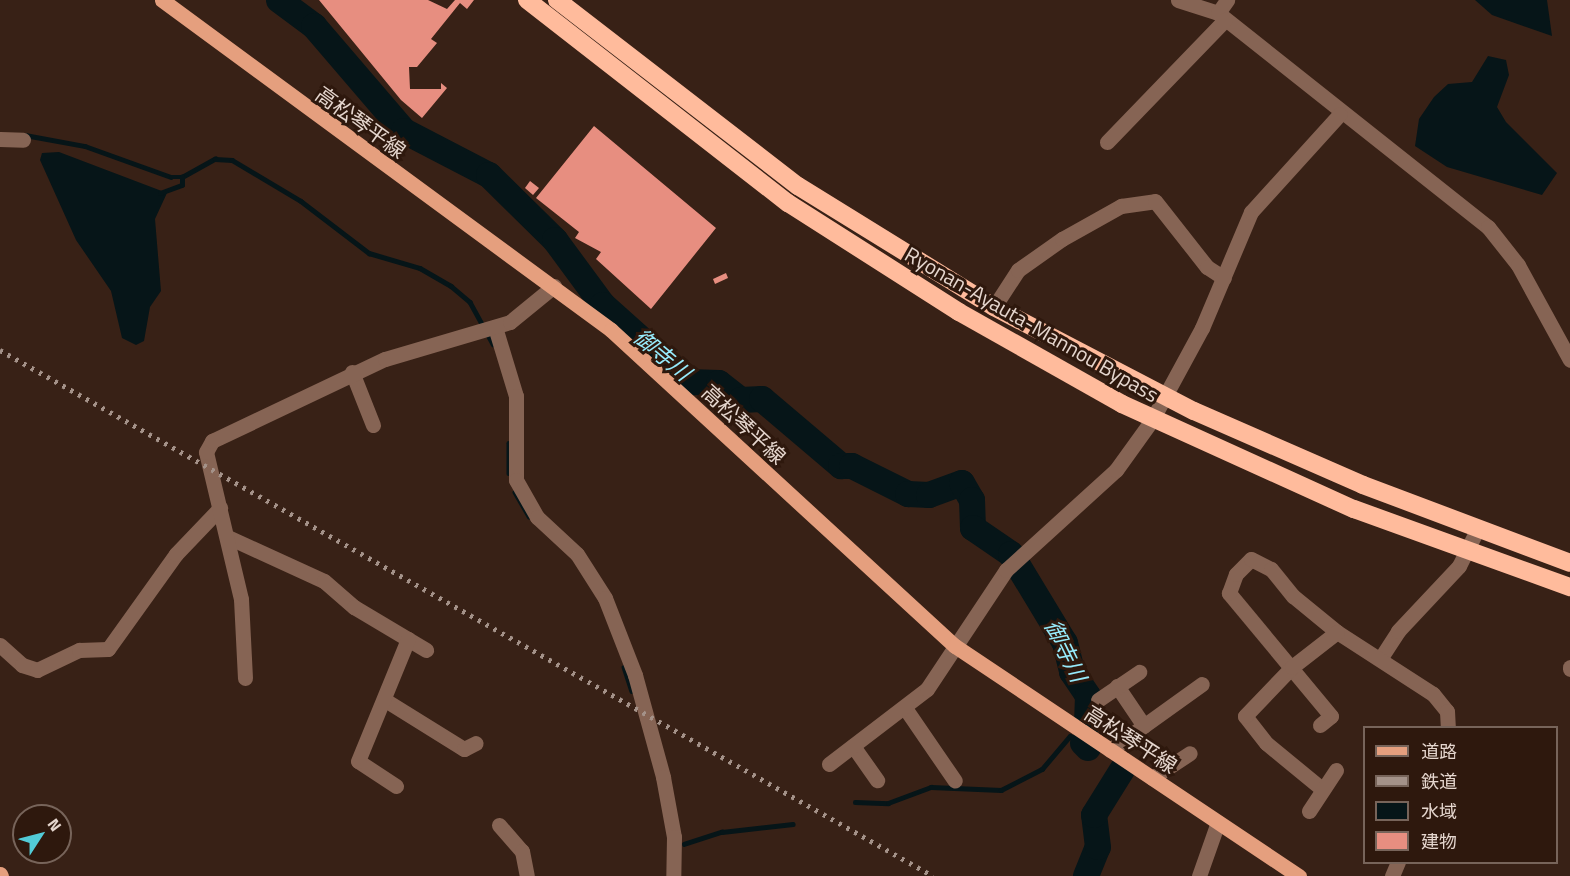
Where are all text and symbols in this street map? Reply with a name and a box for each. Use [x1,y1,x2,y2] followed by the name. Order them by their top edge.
[311,81,411,163] street label: 高松琴平線
[901,241,1163,407] street label: Ryonan-Ayauta-Mannou Bypass
[628,324,696,386] water label: 御寺川
[697,379,791,469] street label: 高松琴平線
[1039,616,1091,686] water label: 御寺川
[1080,700,1182,778] street label: 高松琴平線
[1363,726,1558,864] legend
[1421,738,1457,765] text: 道路
[1421,768,1457,795] text: 鉄道
[1421,798,1457,825] text: 水域
[12,804,72,864] north arrow
[42,813,68,836] text: N
[1421,828,1457,855] text: 建物

